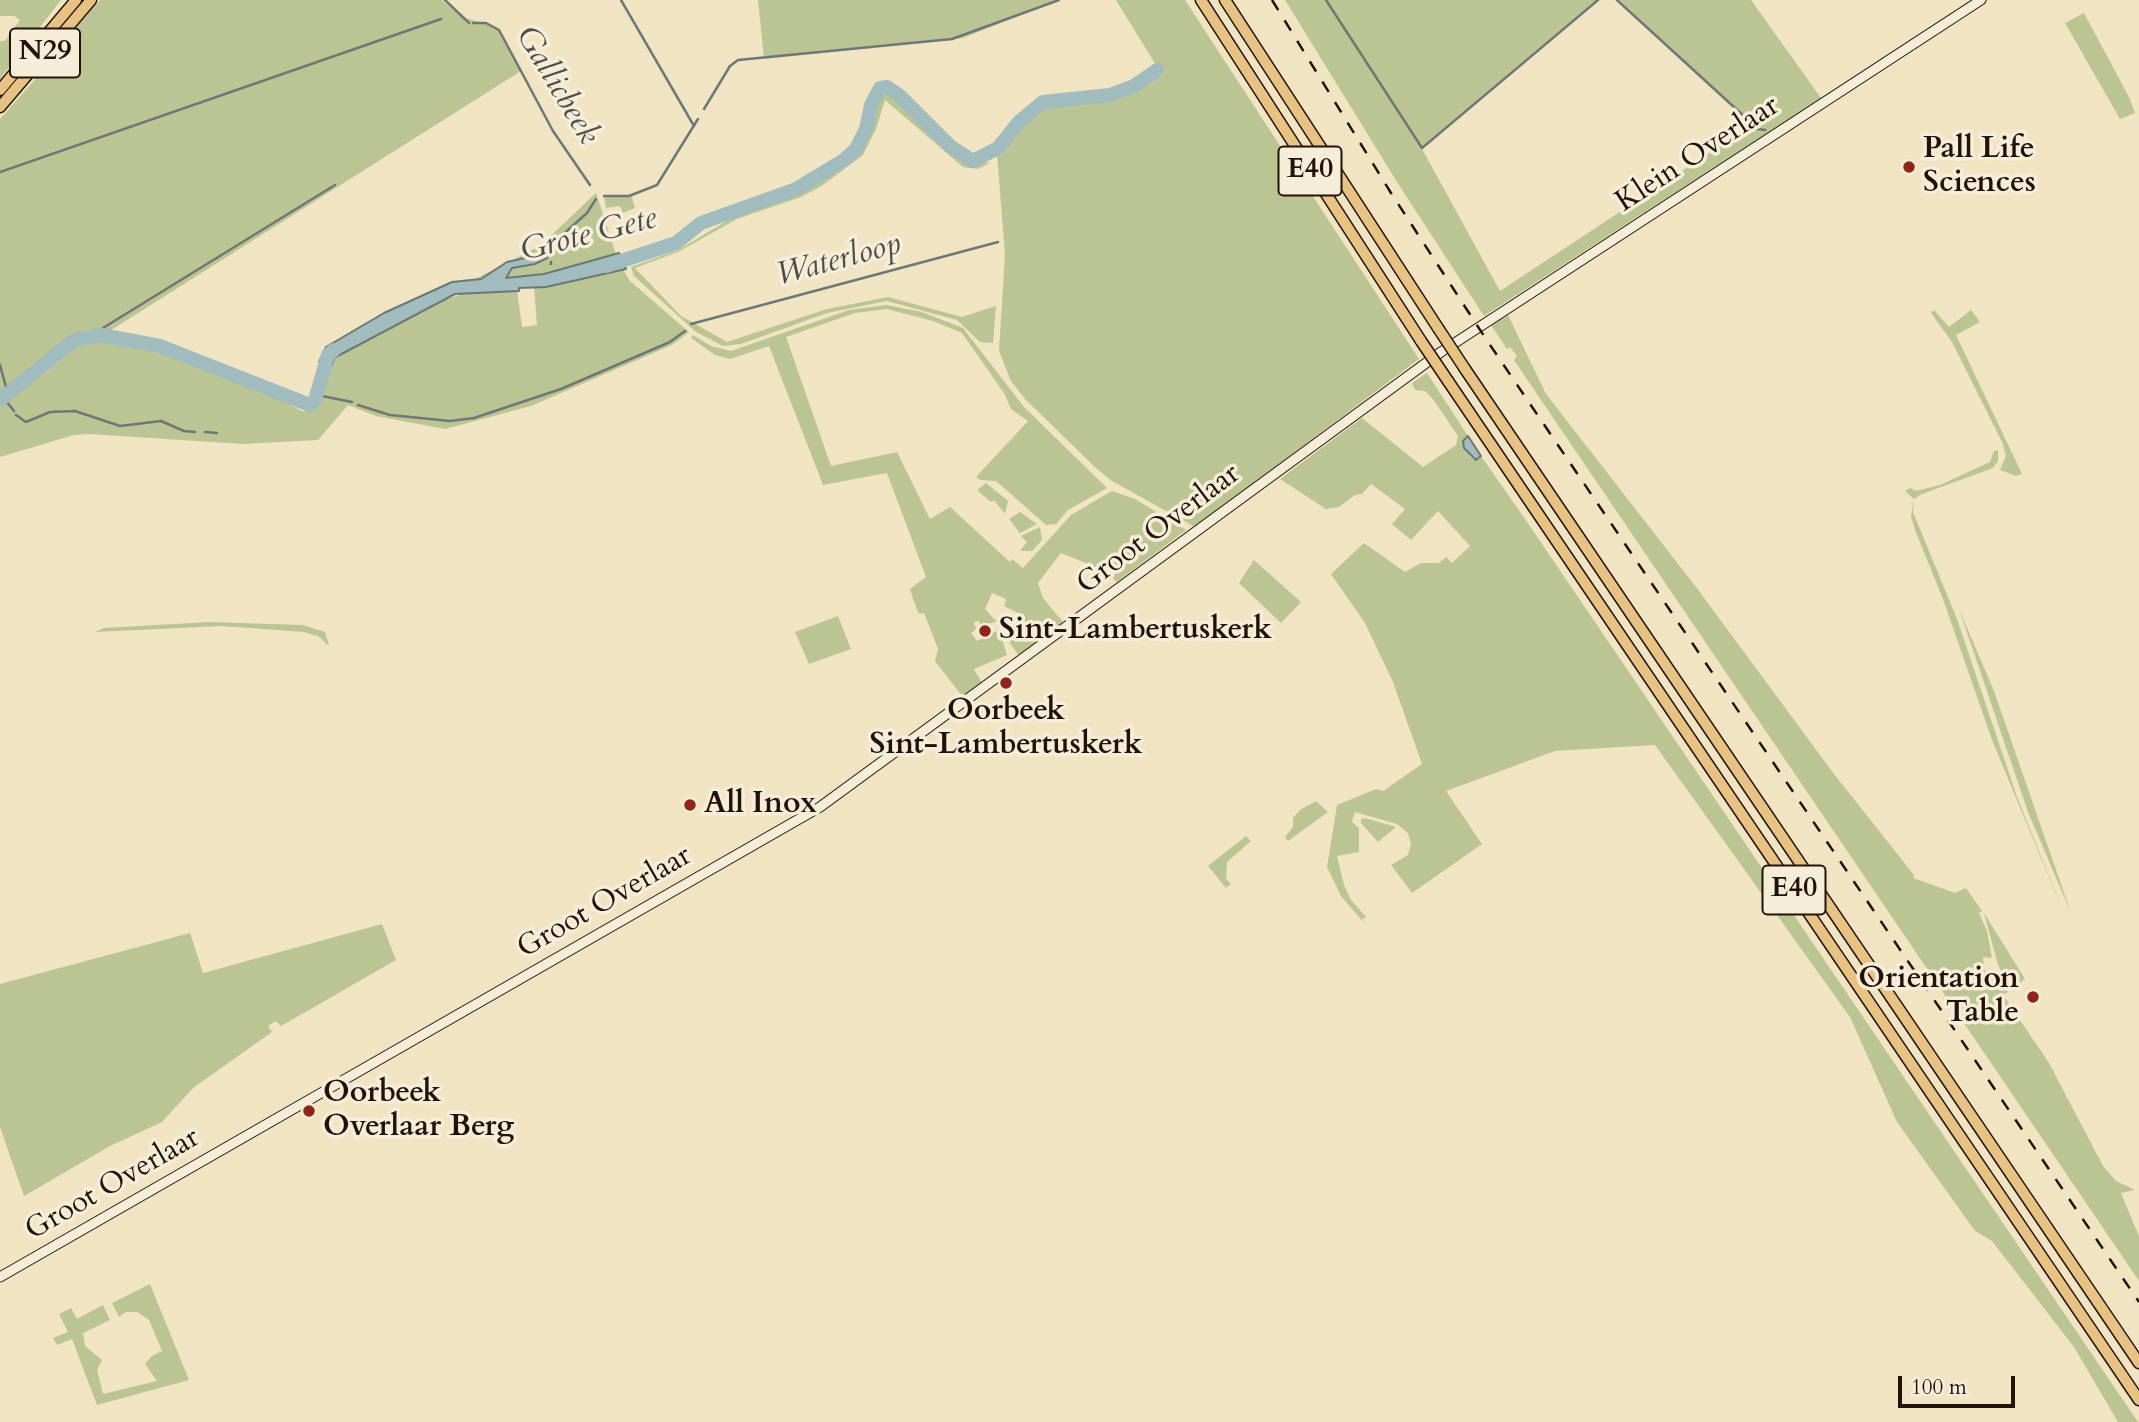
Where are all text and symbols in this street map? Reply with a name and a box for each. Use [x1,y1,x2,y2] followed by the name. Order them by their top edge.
[506,20,606,152] water label: Gallicbeek
[10,28,80,78] road number: N29
[1610,89,1786,221] street label: Klein Overlaar
[1923,132,2036,202] place label: Pall Life Sciences
[1278,146,1342,196] road number: E40
[1901,159,1917,175] marker: Pall Life Sciences
[517,201,661,271] water label: Grote Gete
[773,226,905,296] water label: Waterloop
[1070,457,1248,603] street label: Groot Overlaar
[999,613,1272,649] place label: Sint-Lambertuskerk
[977,623,993,639] marker: Sint-Lambertuskerk
[998,675,1014,691] marker: Oorbeek Sint-Lambertuskerk
[870,694,1142,764] place label: Oorbeek Sint-Lambertuskerk
[704,787,817,823] place label: All Inox
[682,797,698,813] marker: All Inox
[512,839,698,967] street label: Groot Overlaar
[1762,866,1826,914] road number: E40
[1858,962,2019,1032] place label: Orientation Table
[2025,989,2041,1005] marker: Orientation Table
[323,1076,514,1146] place label: Oorbeek Overlaar Berg
[301,1103,317,1119] marker: Oorbeek Overlaar Berg
[20,1121,206,1249] street label: Groot Overlaar
[1901,1362,2018,1406] scale bar
[1911,1373,1967,1402] text: 100 m

